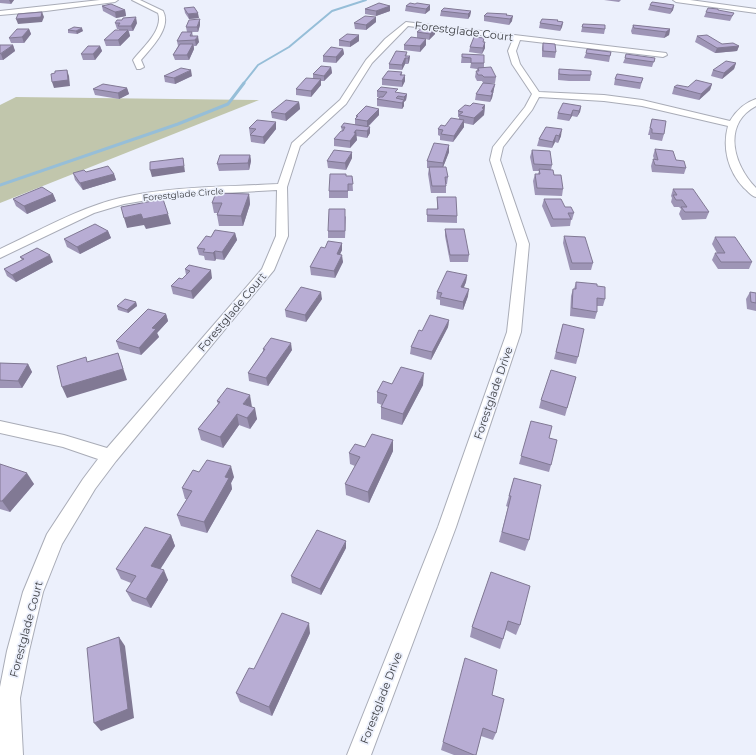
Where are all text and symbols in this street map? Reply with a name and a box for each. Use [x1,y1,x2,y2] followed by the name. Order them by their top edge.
[414,18,515,44] street label: Forestglade Court
[142,185,224,203] street label: Forestglade Circle
[195,269,270,354] street label: Forestglade Court
[471,345,516,441] street label: Forestglade Drive
[6,579,46,679] street label: Forestglade Court
[357,650,405,746] street label: Forestglade Drive

